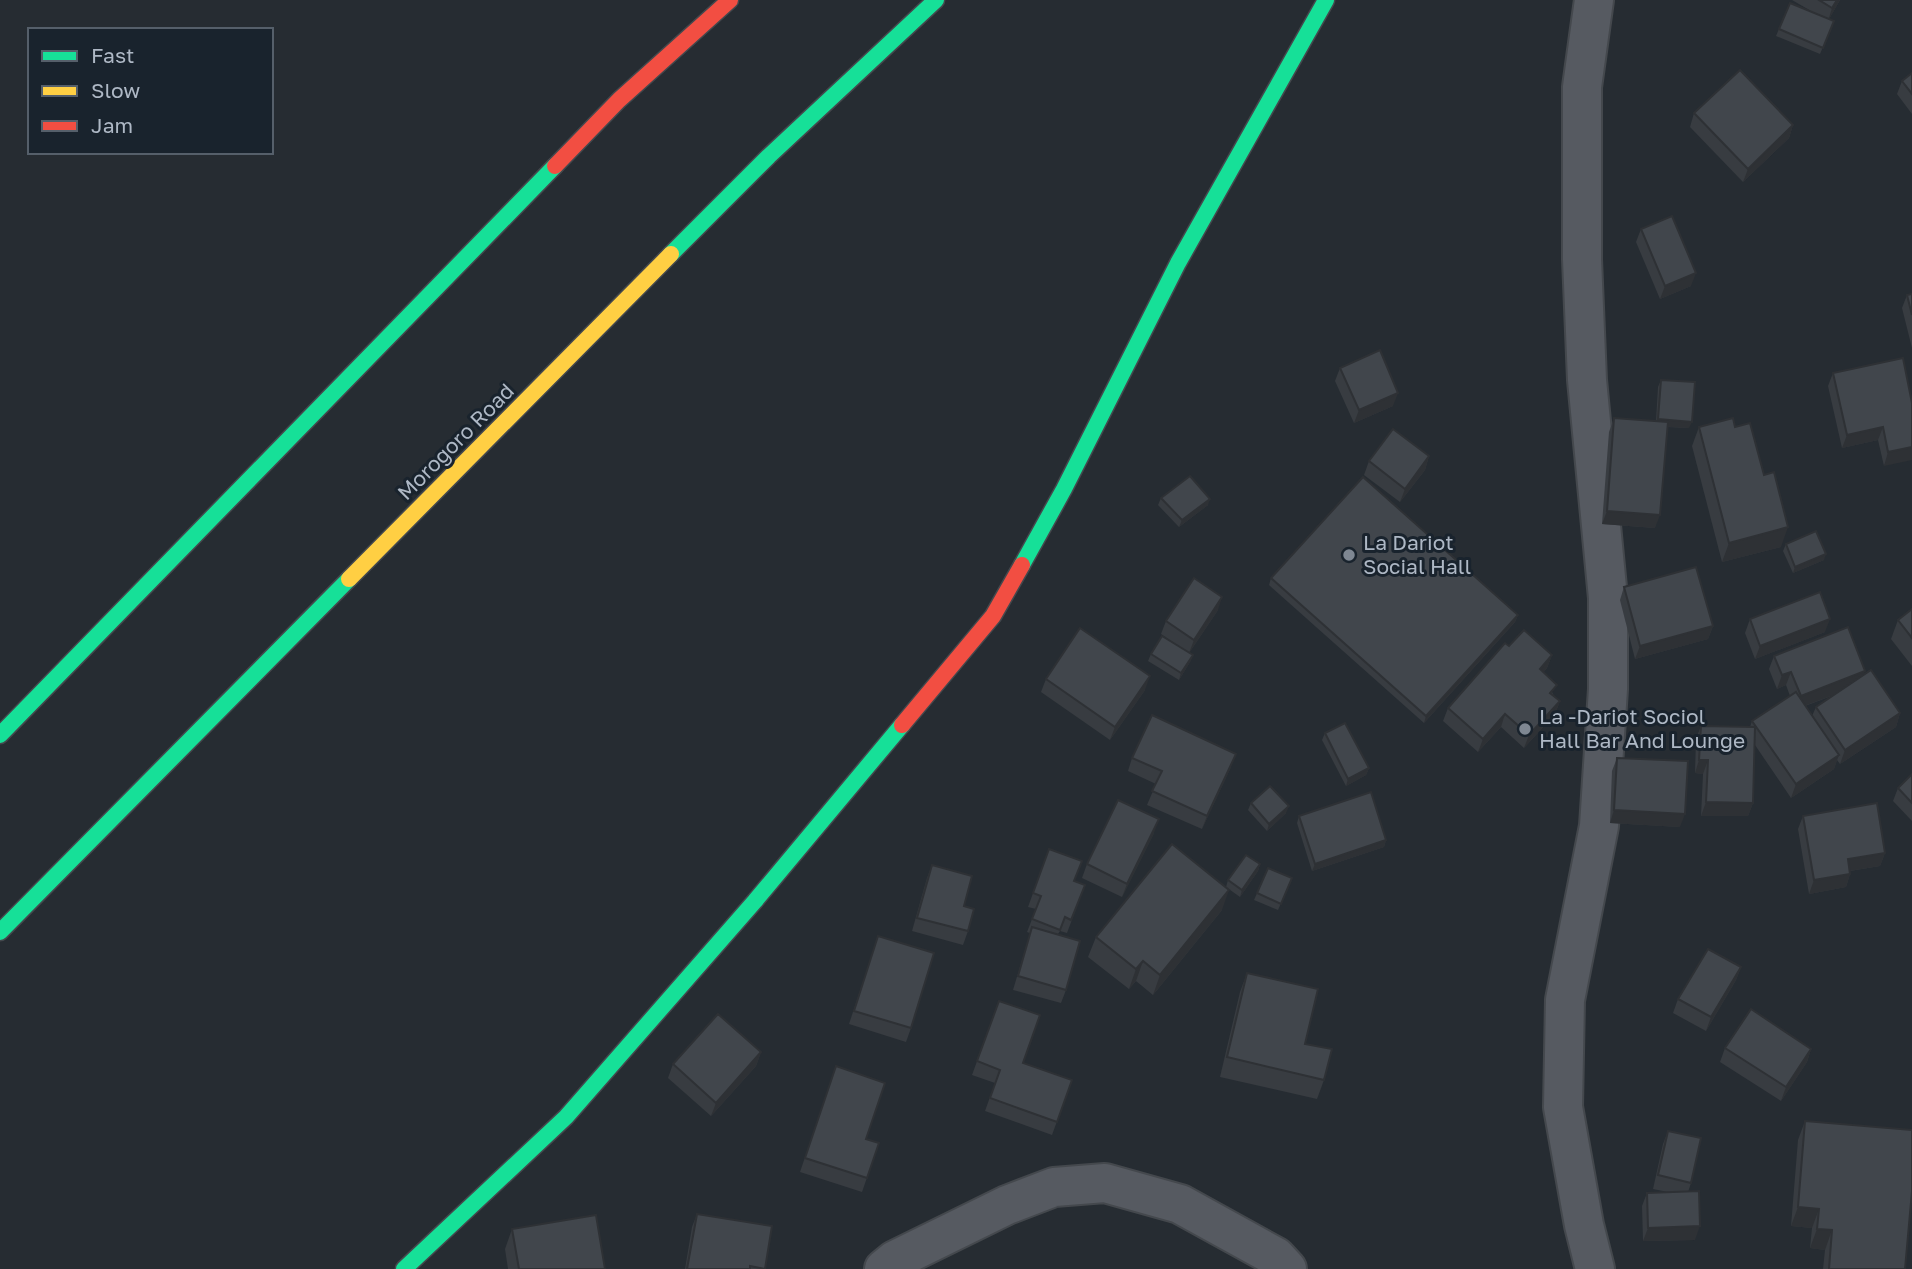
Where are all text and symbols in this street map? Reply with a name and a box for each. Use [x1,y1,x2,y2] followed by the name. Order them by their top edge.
[28,28,273,154] legend
[91,42,134,68] text: Fast
[91,77,140,103] text: Slow
[91,112,133,138] text: Jam
[392,378,519,505] street label: Morogoro Road
[1363,529,1471,579] place label: La Dariot Social Hall
[1341,547,1357,563] marker: La Dariot Social Hall
[1539,703,1745,753] place label: La -Dariot Sociol Hall Bar And Lounge
[1517,721,1533,737] marker: La -Dariot Sociol Hall Bar And Lounge

